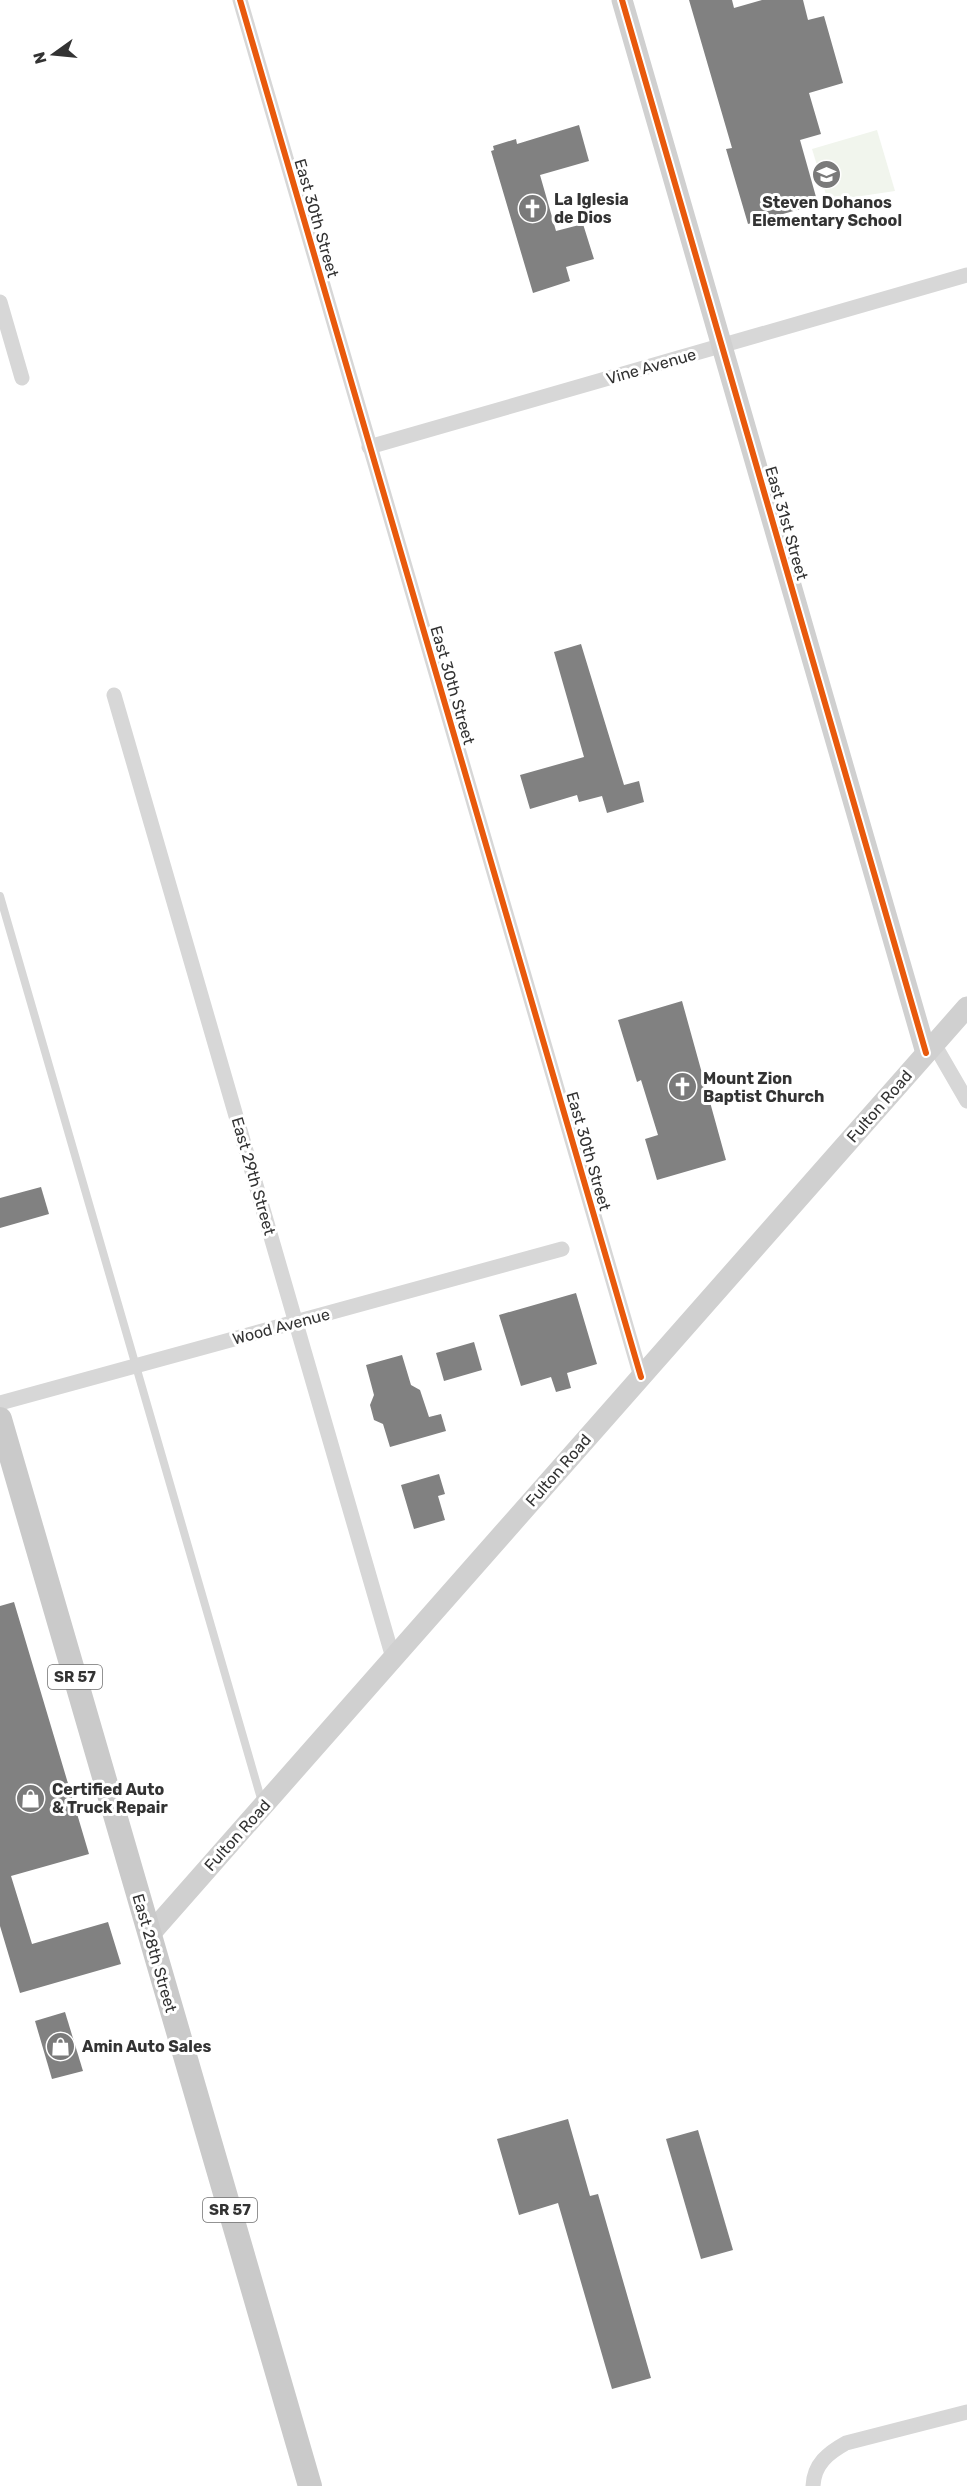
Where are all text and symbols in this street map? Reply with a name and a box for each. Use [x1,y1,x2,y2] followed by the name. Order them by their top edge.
[24,24,84,84] north arrow
[29,50,51,66] text: N
[290,156,343,280] street label: East 30th Street
[811,158,843,190] school or university icon: Steven Dohanos Elementary School
[554,190,629,227] place label: La Iglesia de Dios
[517,192,549,224] church icon: La Iglesia de Dios
[752,193,902,230] place label: Steven Dohanos Elementary School
[604,345,698,388] street label: Vine Avenue
[761,464,812,582] street label: East 31st Street
[426,623,479,747] street label: East 30th Street
[843,1066,916,1146] street label: Fulton Road
[703,1069,824,1106] place label: Mount Zion Baptist Church
[666,1071,698,1103] church icon: Mount Zion Baptist Church
[562,1089,615,1213] street label: East 30th Street
[228,1115,279,1237] street label: East 29th Street
[230,1304,332,1349] street label: Wood Avenue
[522,1430,595,1510] street label: Fulton Road
[48,1665,102,1689] road number: SR 57
[52,1780,168,1817] place label: Certified Auto & Truck Repair
[15,1782,47,1814] shop icon: Certified Auto & Truck Repair
[200,1796,274,1875] street label: Fulton Road
[128,1892,181,2015] street label: East 28th Street
[45,2030,77,2062] shop icon: Amin Auto Sales
[82,2037,211,2056] place label: Amin Auto Sales
[203,2198,257,2222] road number: SR 57

